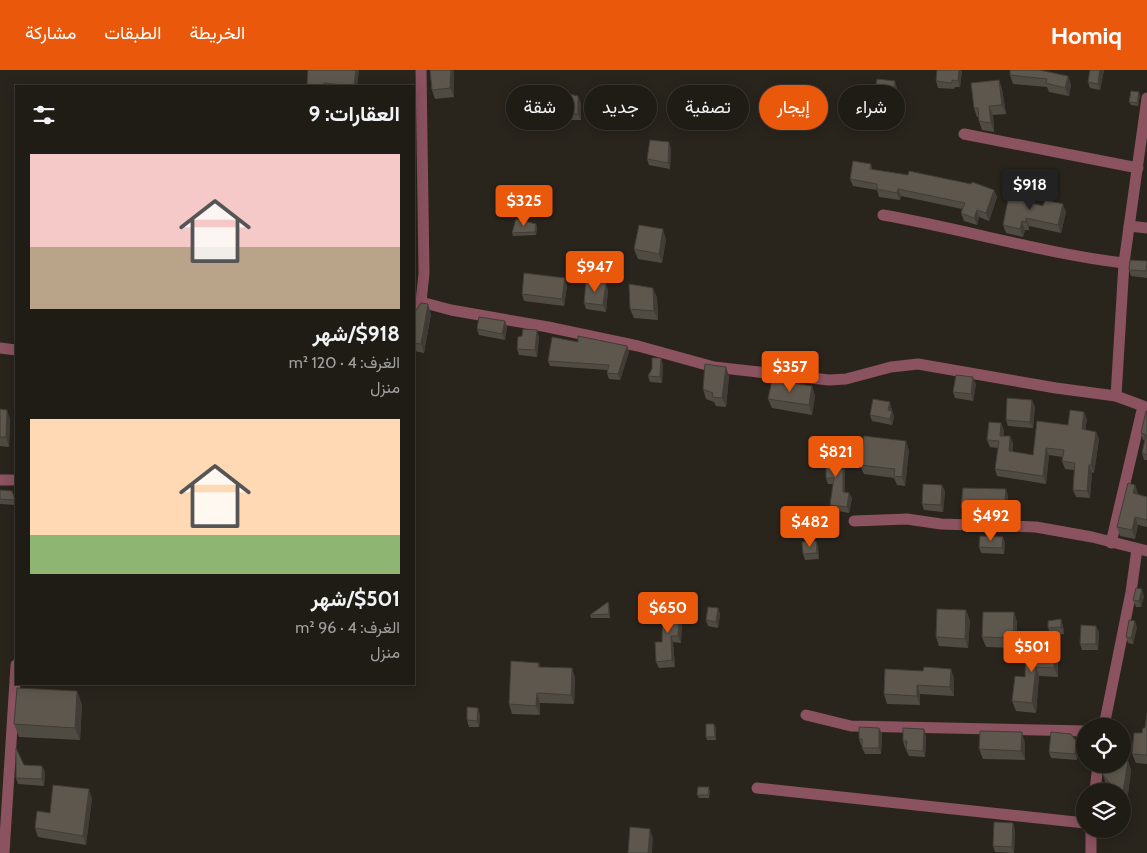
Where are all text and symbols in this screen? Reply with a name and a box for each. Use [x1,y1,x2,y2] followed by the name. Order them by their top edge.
[1051,21,1122,50] text: Homiq
[25,22,76,44] text: مشاركة
[104,22,161,44] text: الطبقات
[189,22,245,44] text: الخريطة
[506,85,574,130] chip: شقة
[584,85,657,130] chip: جديد
[667,85,749,130] chip: تصفية
[759,85,828,130] chip: إيجار
[838,85,905,130] chip: شراء
[30,101,58,129] icon: filters
[308,101,400,126] text: العقارات: 9
[1000,168,1060,211] pin: $918
[1013,175,1047,194] text: $918
[494,184,554,227] pin: $325
[170,186,260,276] icon: home
[507,191,541,210] text: $325
[565,250,625,293] pin: $947
[577,257,613,276] text: $947
[312,321,400,346] text: $918/شهر
[760,350,820,393] pin: $357
[289,353,400,372] text: الغرف: 4 · 120 m²
[773,357,807,376] text: $357
[370,378,400,397] text: منزل
[806,436,866,478] pin: $821
[819,442,853,461] text: $821
[170,451,260,541] icon: home
[961,500,1021,542] pin: $492
[780,506,840,548] pin: $482
[973,506,1009,525] text: $492
[791,512,829,531] text: $482
[311,586,400,611] text: $501/شهر
[638,592,698,634] pin: $650
[649,598,687,617] text: $650
[295,618,400,637] text: الغرف: 4 · 96 m²
[1002,630,1062,673] pin: $501
[1014,637,1050,656] text: $501
[370,643,400,662] text: منزل
[1076,718,1131,838] map controls
[1076,718,1131,773] button: locate
[1076,783,1131,838] button: layers

